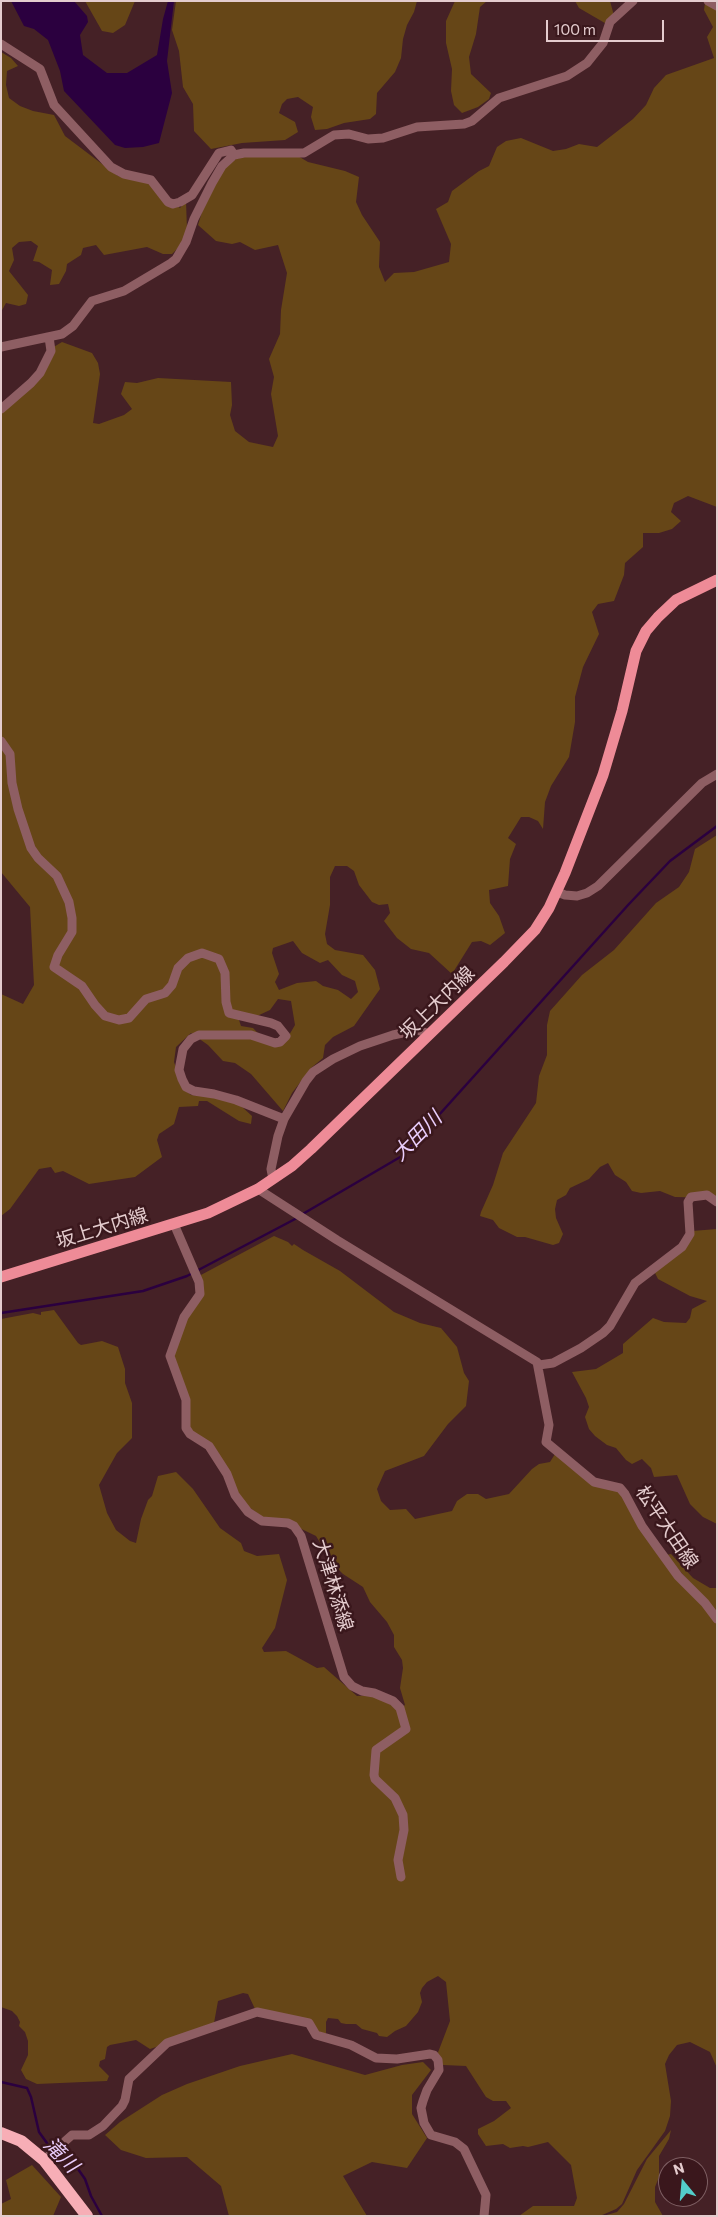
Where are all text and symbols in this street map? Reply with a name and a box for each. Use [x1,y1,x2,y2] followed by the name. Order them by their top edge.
[548,10,666,42] scale bar
[554,20,596,38] text: 100 m
[395,962,479,1044] street label: 坂上大内線
[387,1106,447,1166] water label: 大田川
[53,1203,151,1253] street label: 坂上大内線
[631,1481,703,1573] street label: 松平大田線
[308,1536,358,1634] street label: 大津林添線
[38,2132,84,2178] water label: 滝川
[658,2157,708,2207] north arrow
[671,2158,686,2178] text: N

